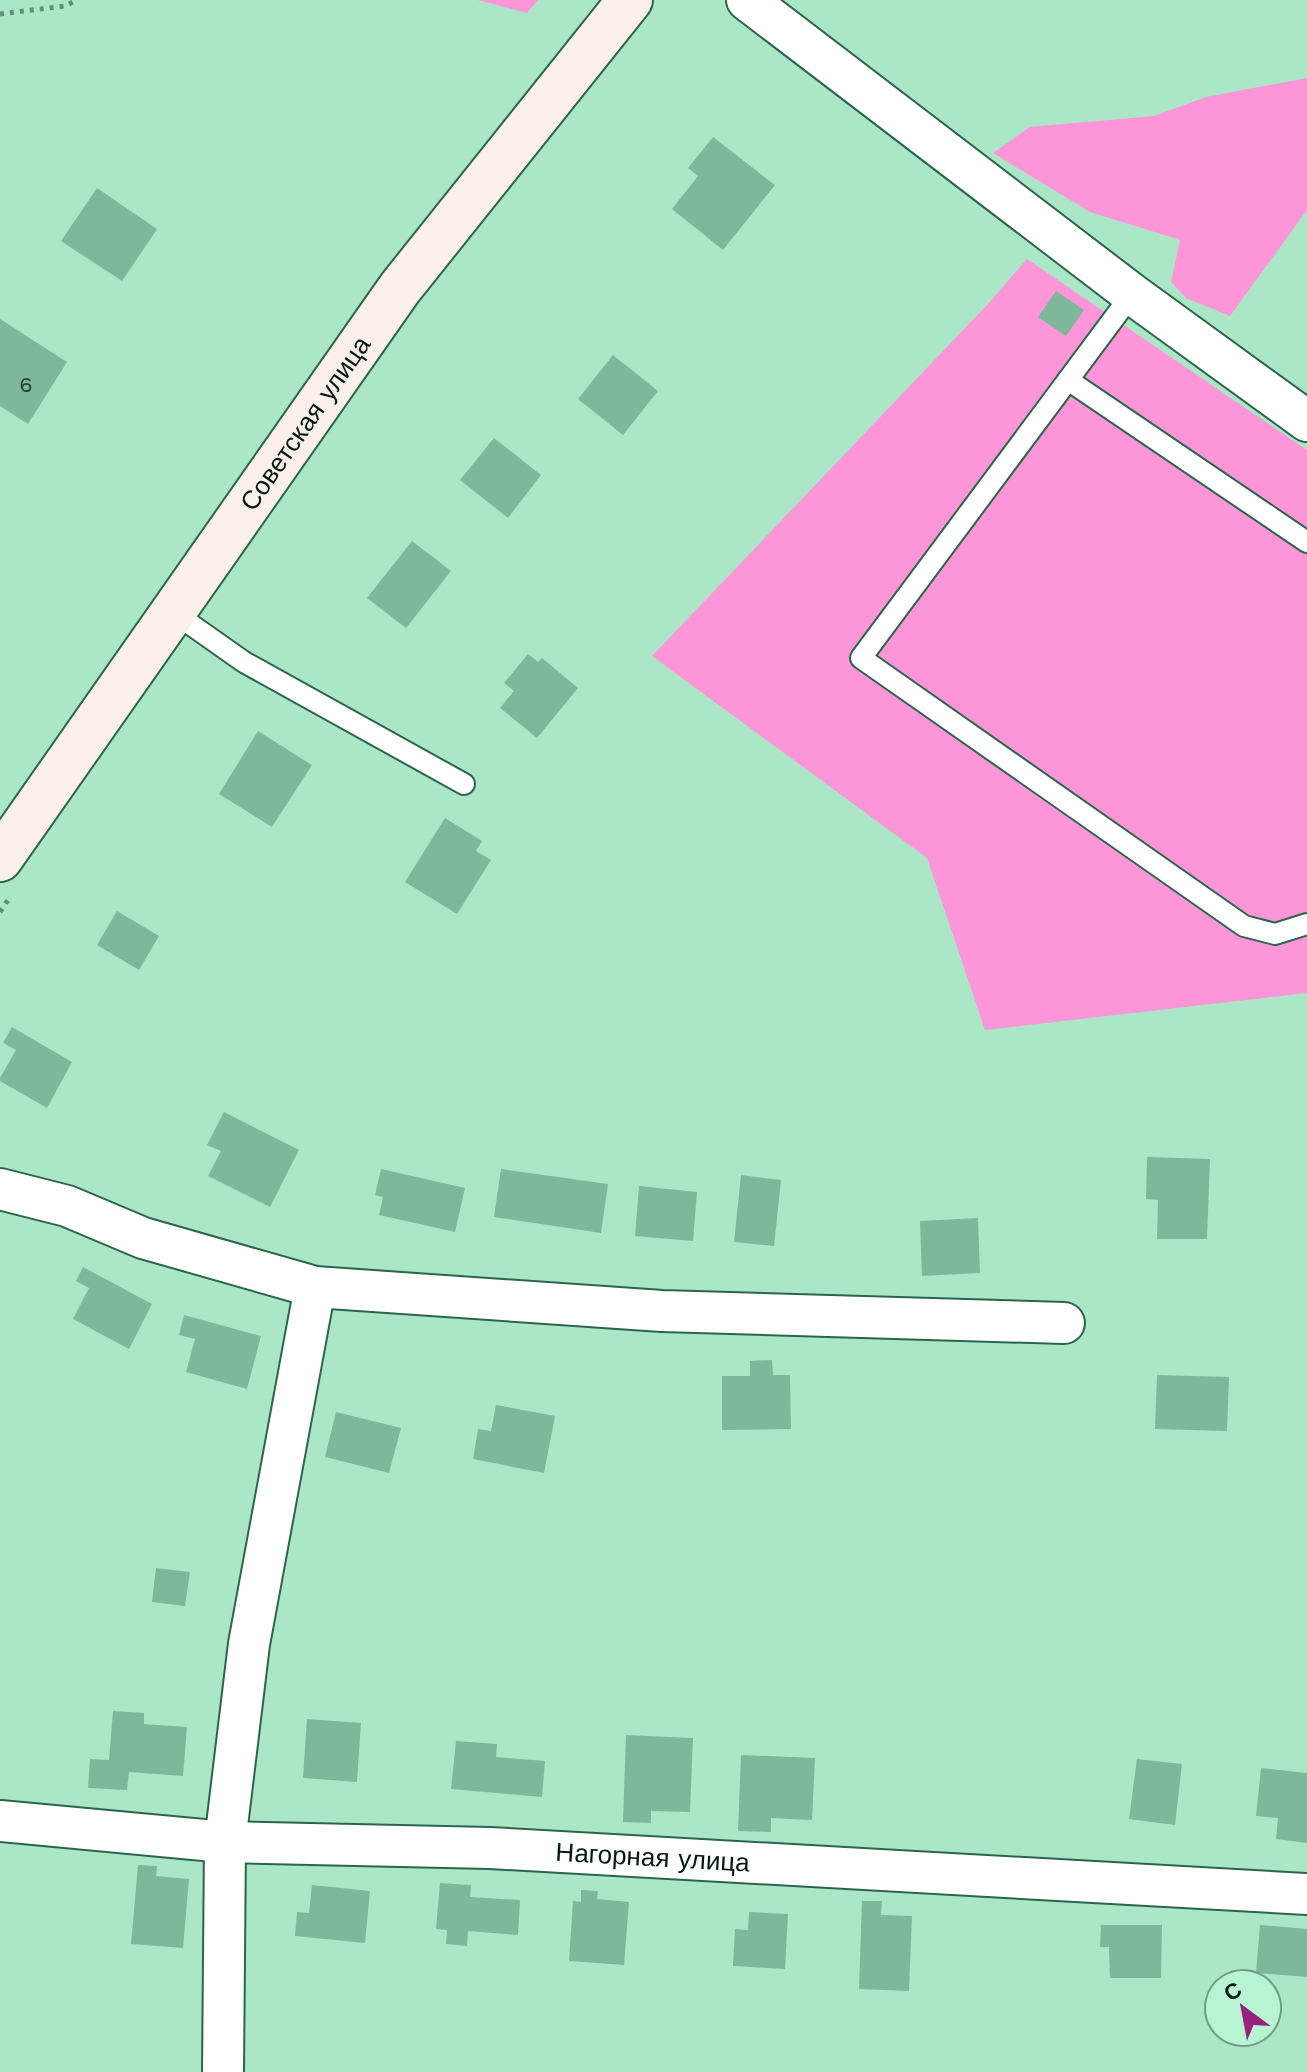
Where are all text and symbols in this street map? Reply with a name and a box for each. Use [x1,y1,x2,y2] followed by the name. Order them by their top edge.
[234,330,377,516] street label: Советская улица
[19,372,33,397] house number: 6
[555,1837,751,1878] street label: Нагорная улица
[1203,1968,1283,2048] north arrow
[1219,1977,1246,2006] text: С

